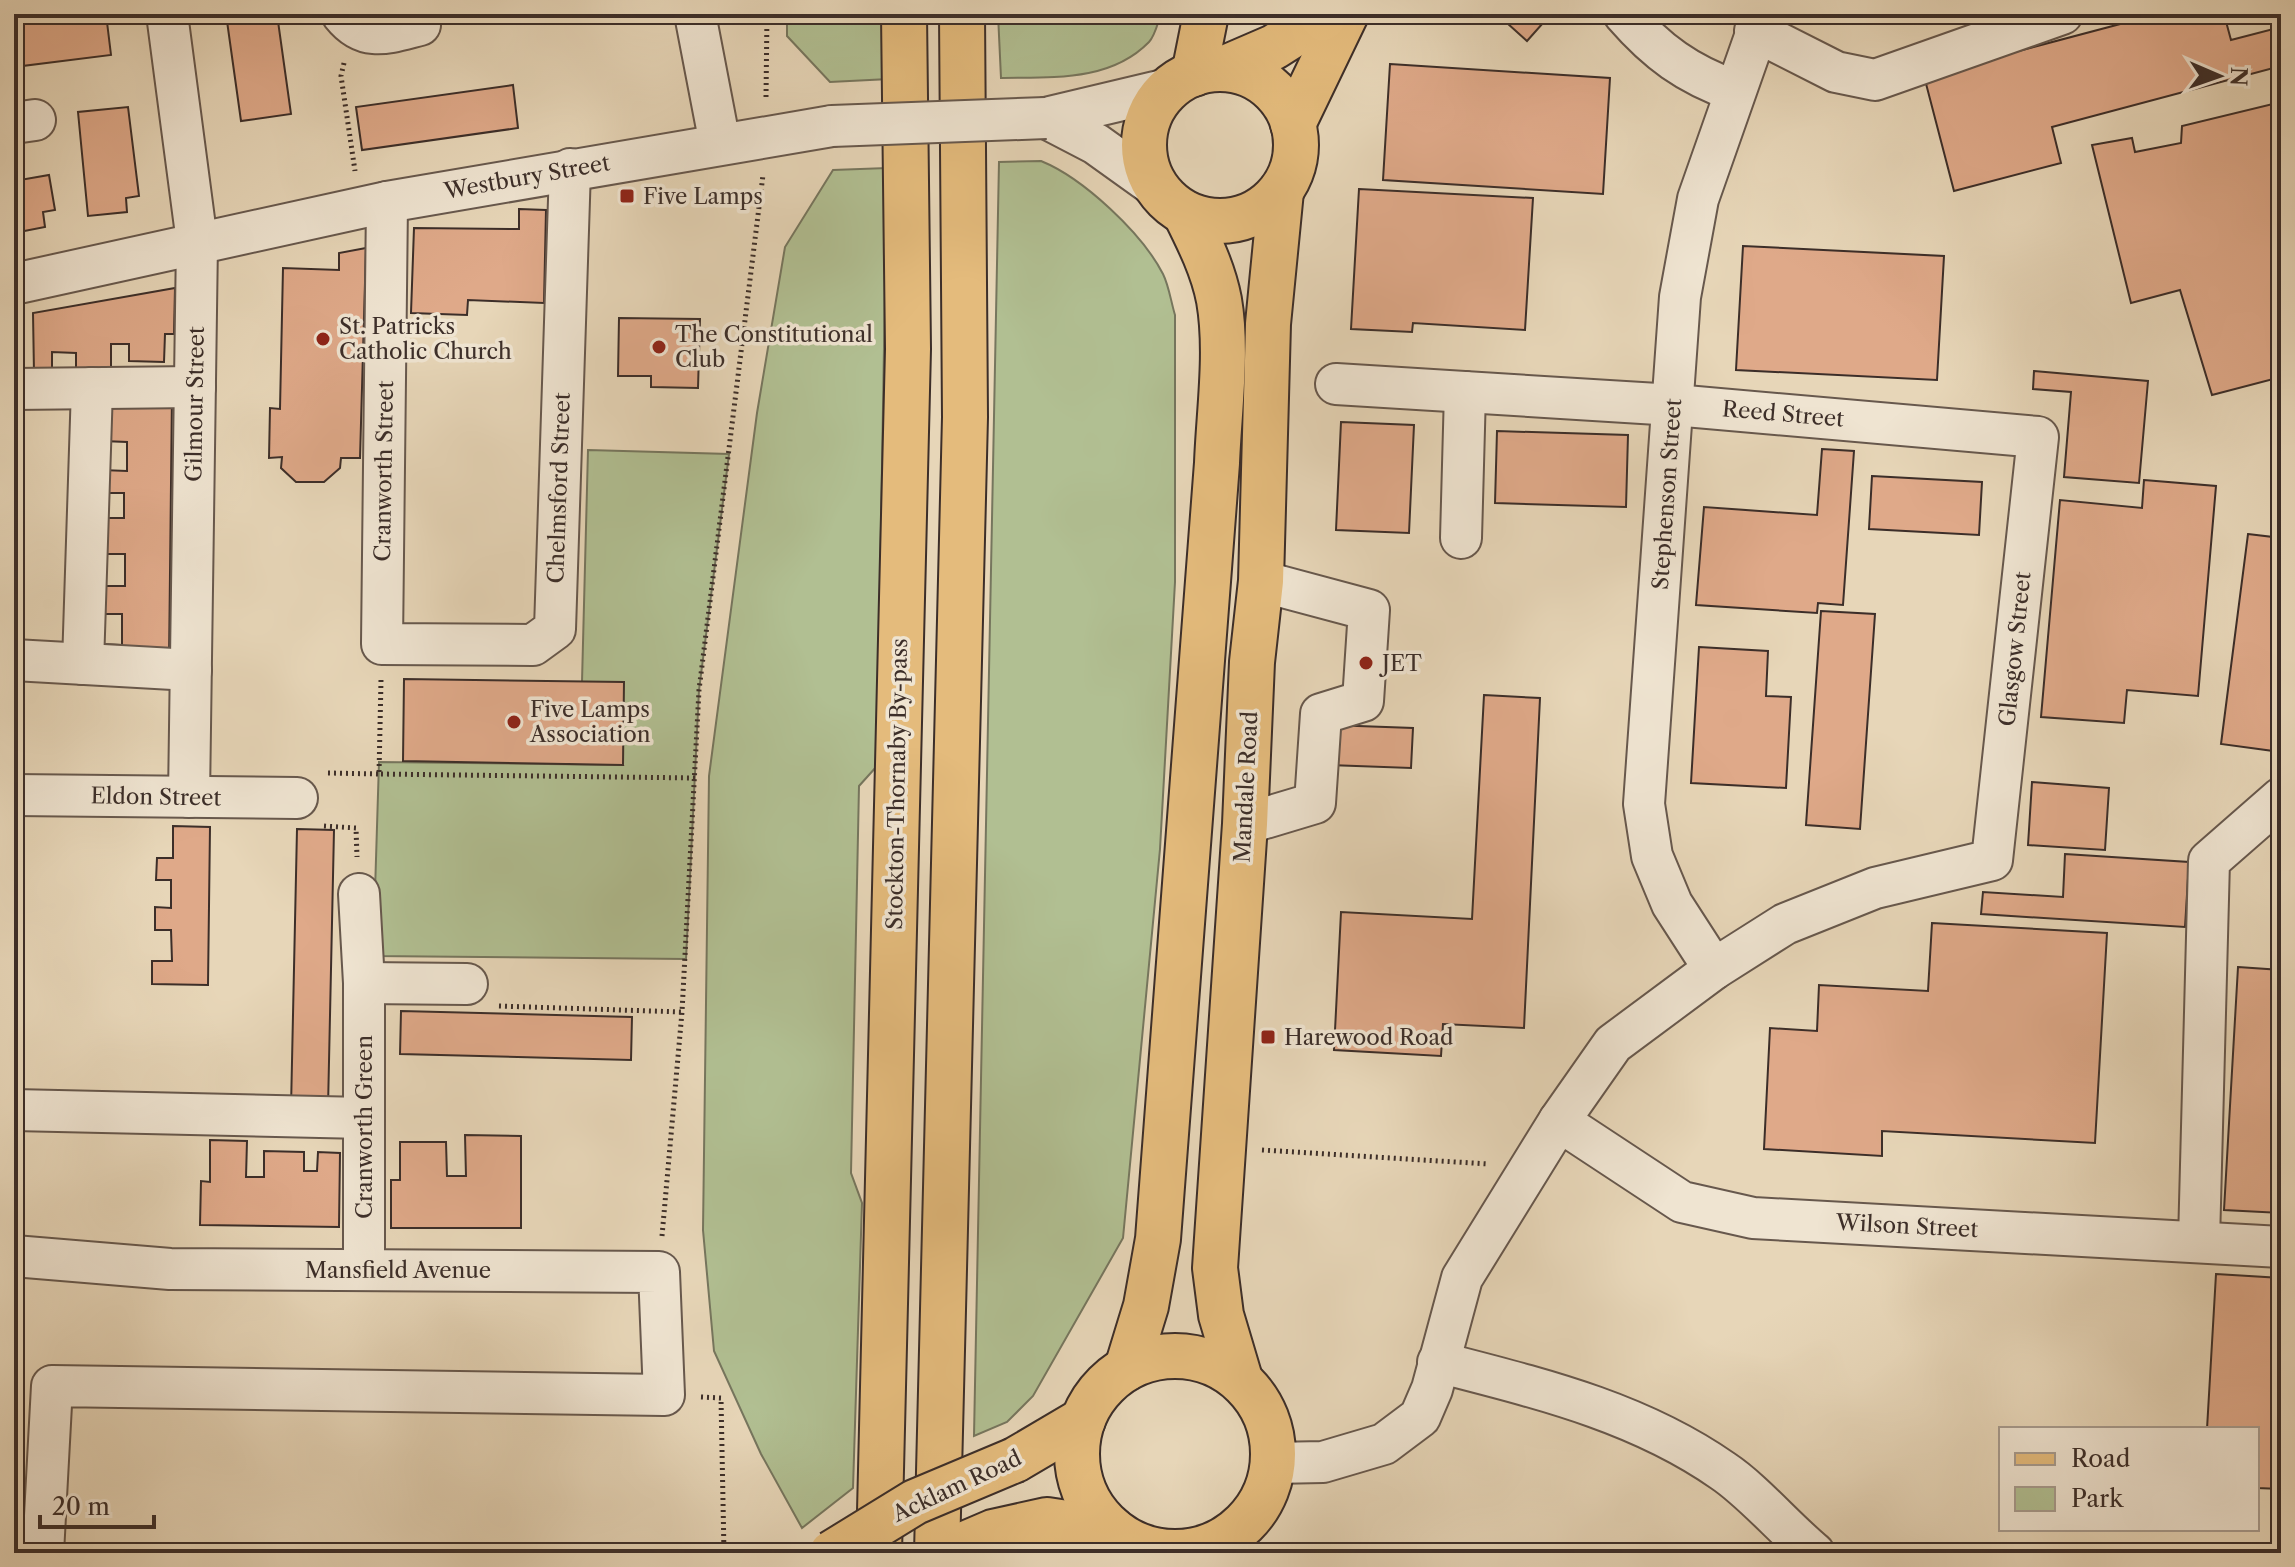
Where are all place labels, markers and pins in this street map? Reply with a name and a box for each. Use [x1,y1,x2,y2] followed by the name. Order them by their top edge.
[643,183,763,210] place label: Five Lamps
[618,187,636,205] marker: Five Lamps
[339,313,512,365] place label: St. Patricks Catholic Church
[675,321,873,373] place label: The Constitutional Club
[314,330,332,348] marker: St. Patricks Catholic Church
[650,338,668,356] marker: The Constitutional Club
[1379,650,1422,677] place label: JET
[1357,654,1375,672] marker: JET
[529,696,651,748] place label: Five Lamps Association
[505,713,523,731] marker: Five Lamps Association
[1284,1024,1454,1051] place label: Harewood Road
[1259,1028,1277,1046] marker: Harewood Road

